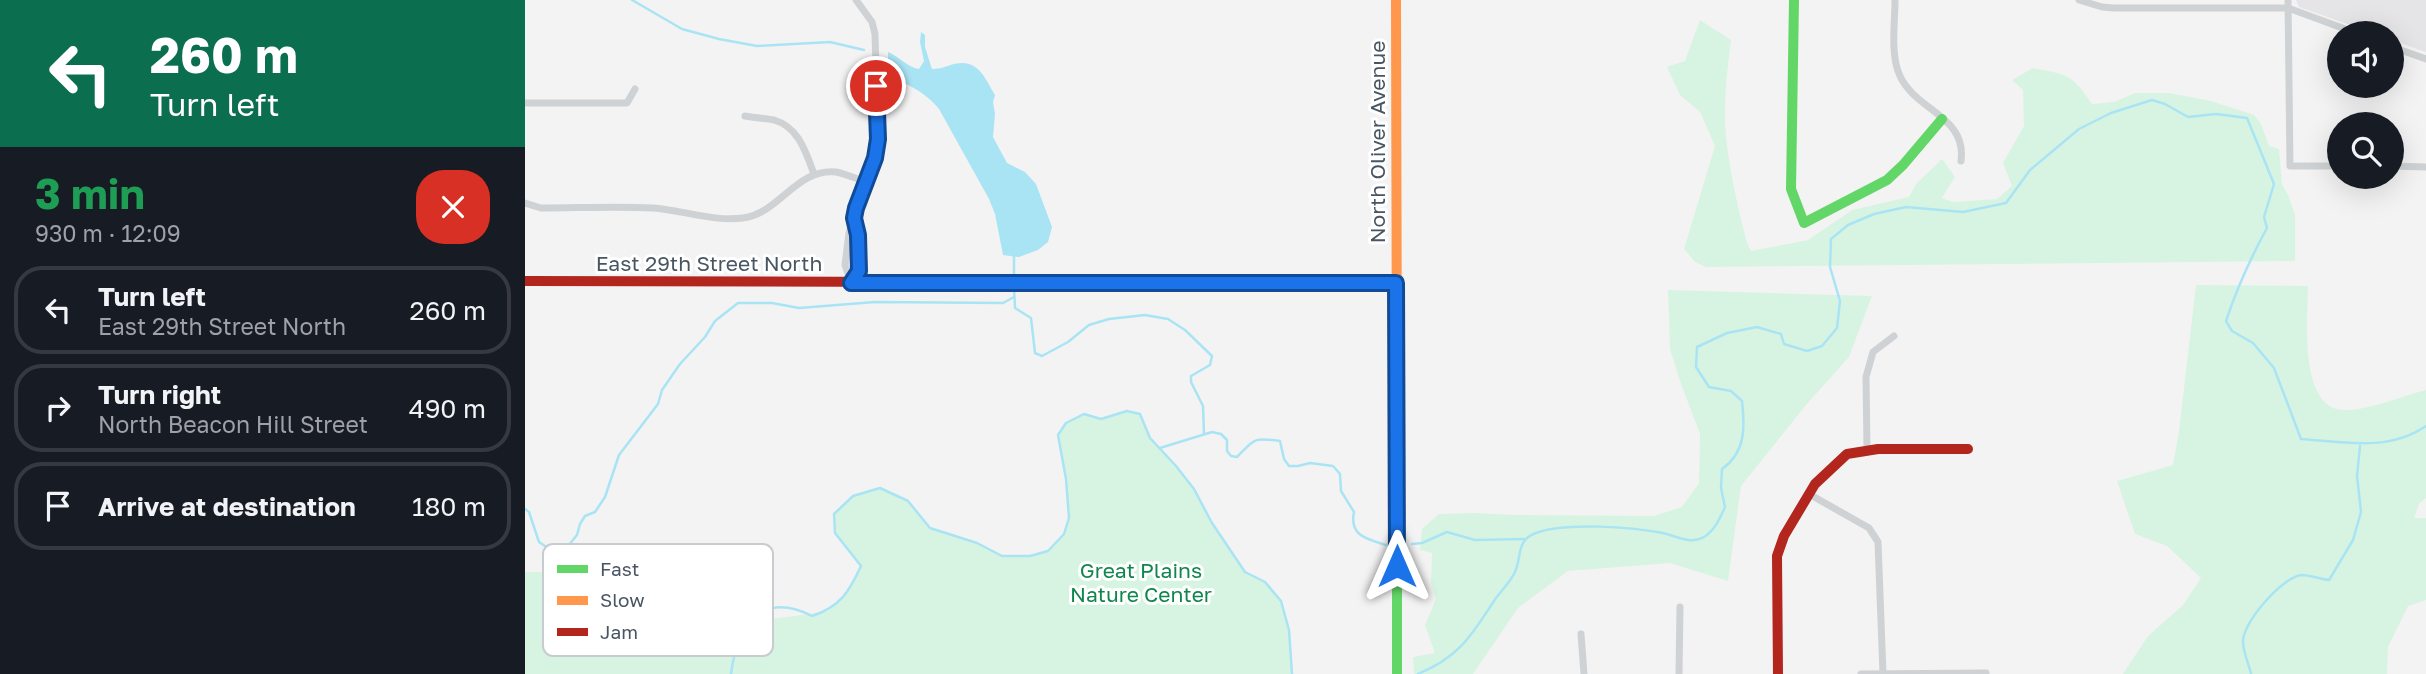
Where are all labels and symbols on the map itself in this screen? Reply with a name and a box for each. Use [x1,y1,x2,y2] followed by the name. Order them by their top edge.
[1364,41,1390,243] street label: North Oliver Avenue
[846,56,906,116] pin
[596,250,822,276] street label: East 29th Street North
[1360,529,1434,603] position arrow
[543,544,773,656] legend
[600,557,639,580] text: Fast
[1070,557,1212,607] park label: Great Plains Nature Center
[600,588,645,611] text: Slow
[600,620,638,643] text: Jam

